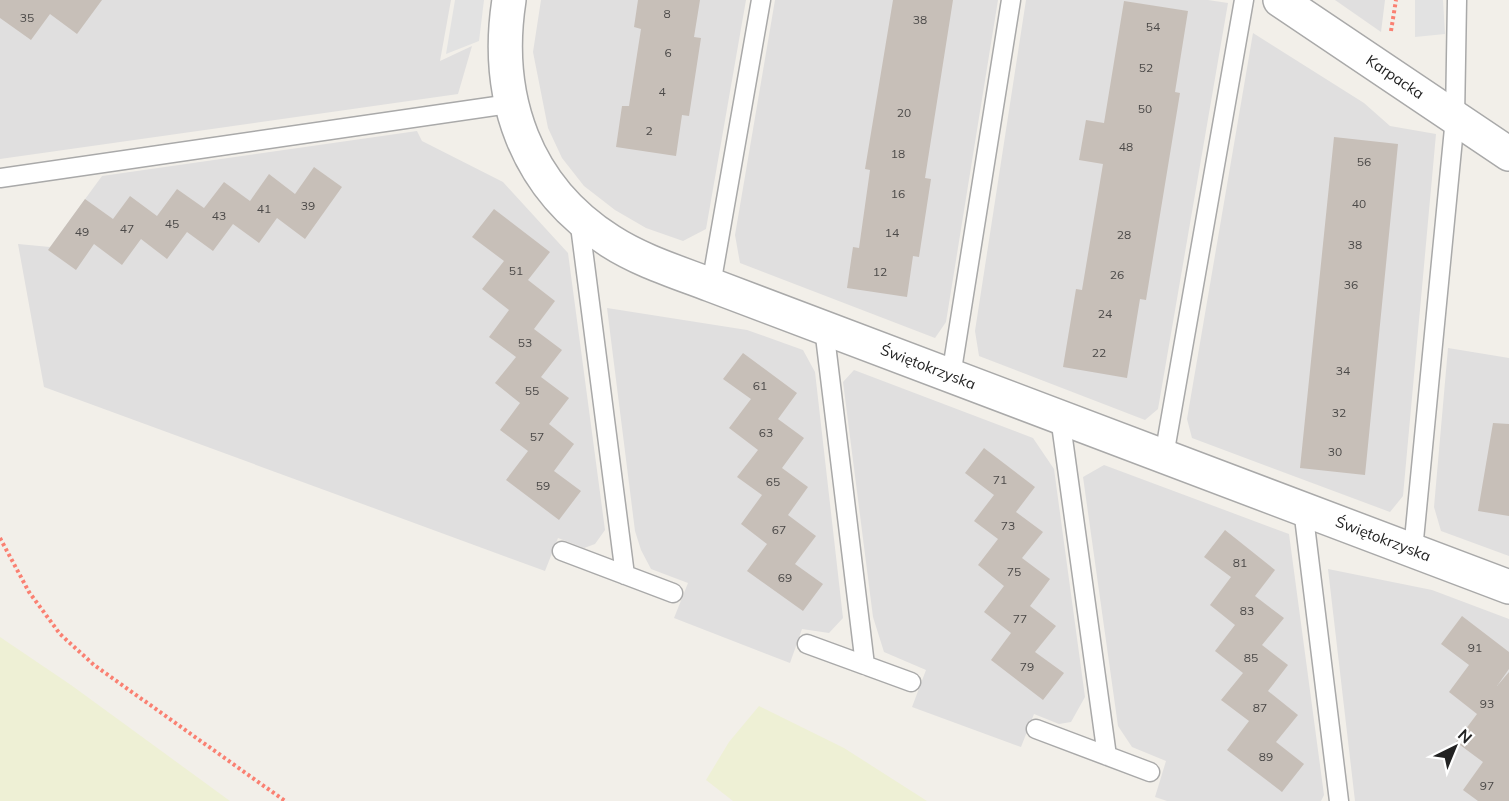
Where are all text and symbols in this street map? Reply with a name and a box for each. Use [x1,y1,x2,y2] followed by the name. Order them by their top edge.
[663,6,671,21] house number: 8
[20,10,34,25] house number: 35
[913,12,927,27] house number: 38
[1146,19,1160,34] house number: 54
[664,45,672,60] house number: 6
[1363,50,1428,103] street label: Karpacka
[1139,60,1153,75] house number: 52
[658,84,666,99] house number: 4
[1138,101,1152,116] house number: 50
[897,105,911,120] house number: 20
[645,123,653,138] house number: 2
[1119,139,1133,154] house number: 48
[891,146,905,161] house number: 18
[1357,154,1371,169] house number: 56
[891,186,905,201] house number: 16
[1352,196,1366,211] house number: 40
[301,198,315,213] house number: 39
[257,201,271,216] house number: 41
[212,208,226,223] house number: 43
[165,216,179,231] house number: 45
[120,221,134,236] house number: 47
[75,224,89,239] house number: 49
[885,225,899,240] house number: 14
[1117,227,1131,242] house number: 28
[1348,237,1362,252] house number: 38
[509,263,523,278] house number: 51
[873,264,887,279] house number: 12
[1110,267,1124,282] house number: 26
[1344,277,1358,292] house number: 36
[1098,306,1112,321] house number: 24
[518,335,532,350] house number: 53
[878,340,979,393] street label: Świętokrzyska
[1092,345,1106,360] house number: 22
[1336,363,1350,378] house number: 34
[753,378,767,393] house number: 61
[525,383,539,398] house number: 55
[1332,405,1346,420] house number: 32
[759,425,773,440] house number: 63
[530,429,544,444] house number: 57
[1328,444,1342,459] house number: 30
[993,472,1007,487] house number: 71
[766,474,780,489] house number: 65
[536,478,550,493] house number: 59
[1333,512,1434,565] street label: Świętokrzyska
[1001,518,1015,533] house number: 73
[772,522,786,537] house number: 67
[1233,555,1247,570] house number: 81
[1007,564,1021,579] house number: 75
[778,570,792,585] house number: 69
[1240,603,1254,618] house number: 83
[1013,611,1027,626] house number: 77
[1468,640,1482,655] house number: 91
[1244,650,1258,665] house number: 85
[1020,659,1034,674] house number: 79
[1480,696,1494,711] house number: 93
[1253,700,1267,715] house number: 87
[1425,717,1485,777] north arrow
[1454,725,1476,747] text: N
[1259,749,1273,764] house number: 89
[1480,778,1494,793] house number: 97

